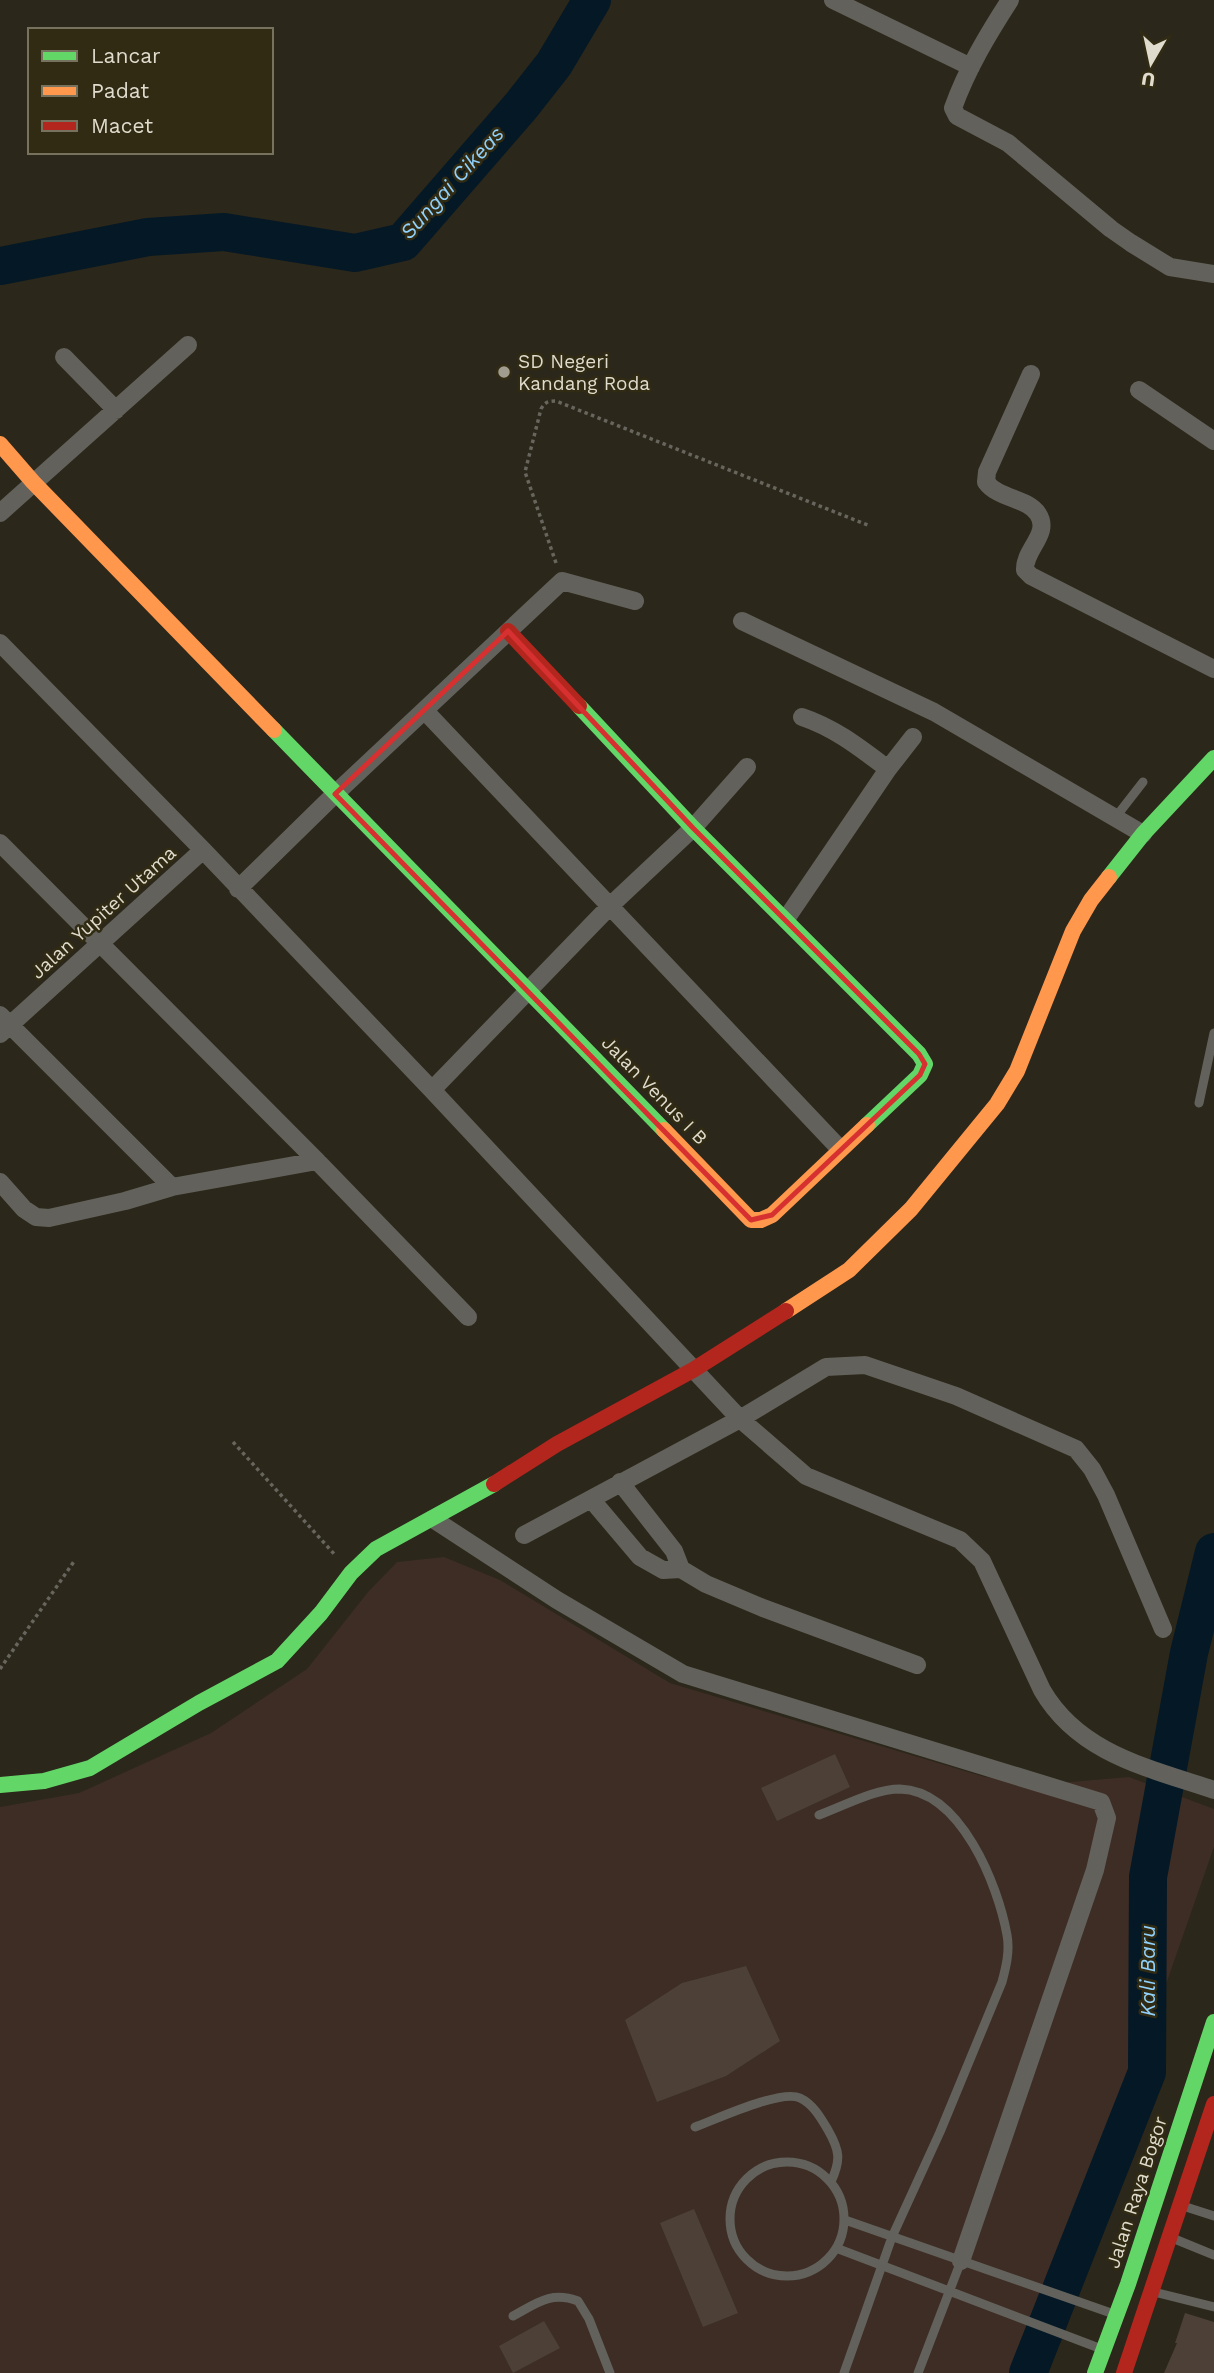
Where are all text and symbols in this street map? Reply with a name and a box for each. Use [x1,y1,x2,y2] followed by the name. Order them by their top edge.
[28,28,273,154] legend
[1116,28,1186,98] north arrow
[91,43,161,68] text: Lancar
[1140,67,1157,92] text: U
[91,78,149,103] text: Padat
[91,113,153,138] text: Macet
[395,121,509,244] water label: Sungai Cikeas
[518,350,650,395] place label: SD Negeri Kandang Roda
[496,364,512,380] marker: SD Negeri Kandang Roda
[26,841,181,984] street label: Jalan Yupiter Utama
[597,1031,712,1149] street label: Jalan Venus I B
[1135,1925,1160,2017] water label: Kali Baru
[1101,2113,1172,2271] street label: Jalan Raya Bogor

